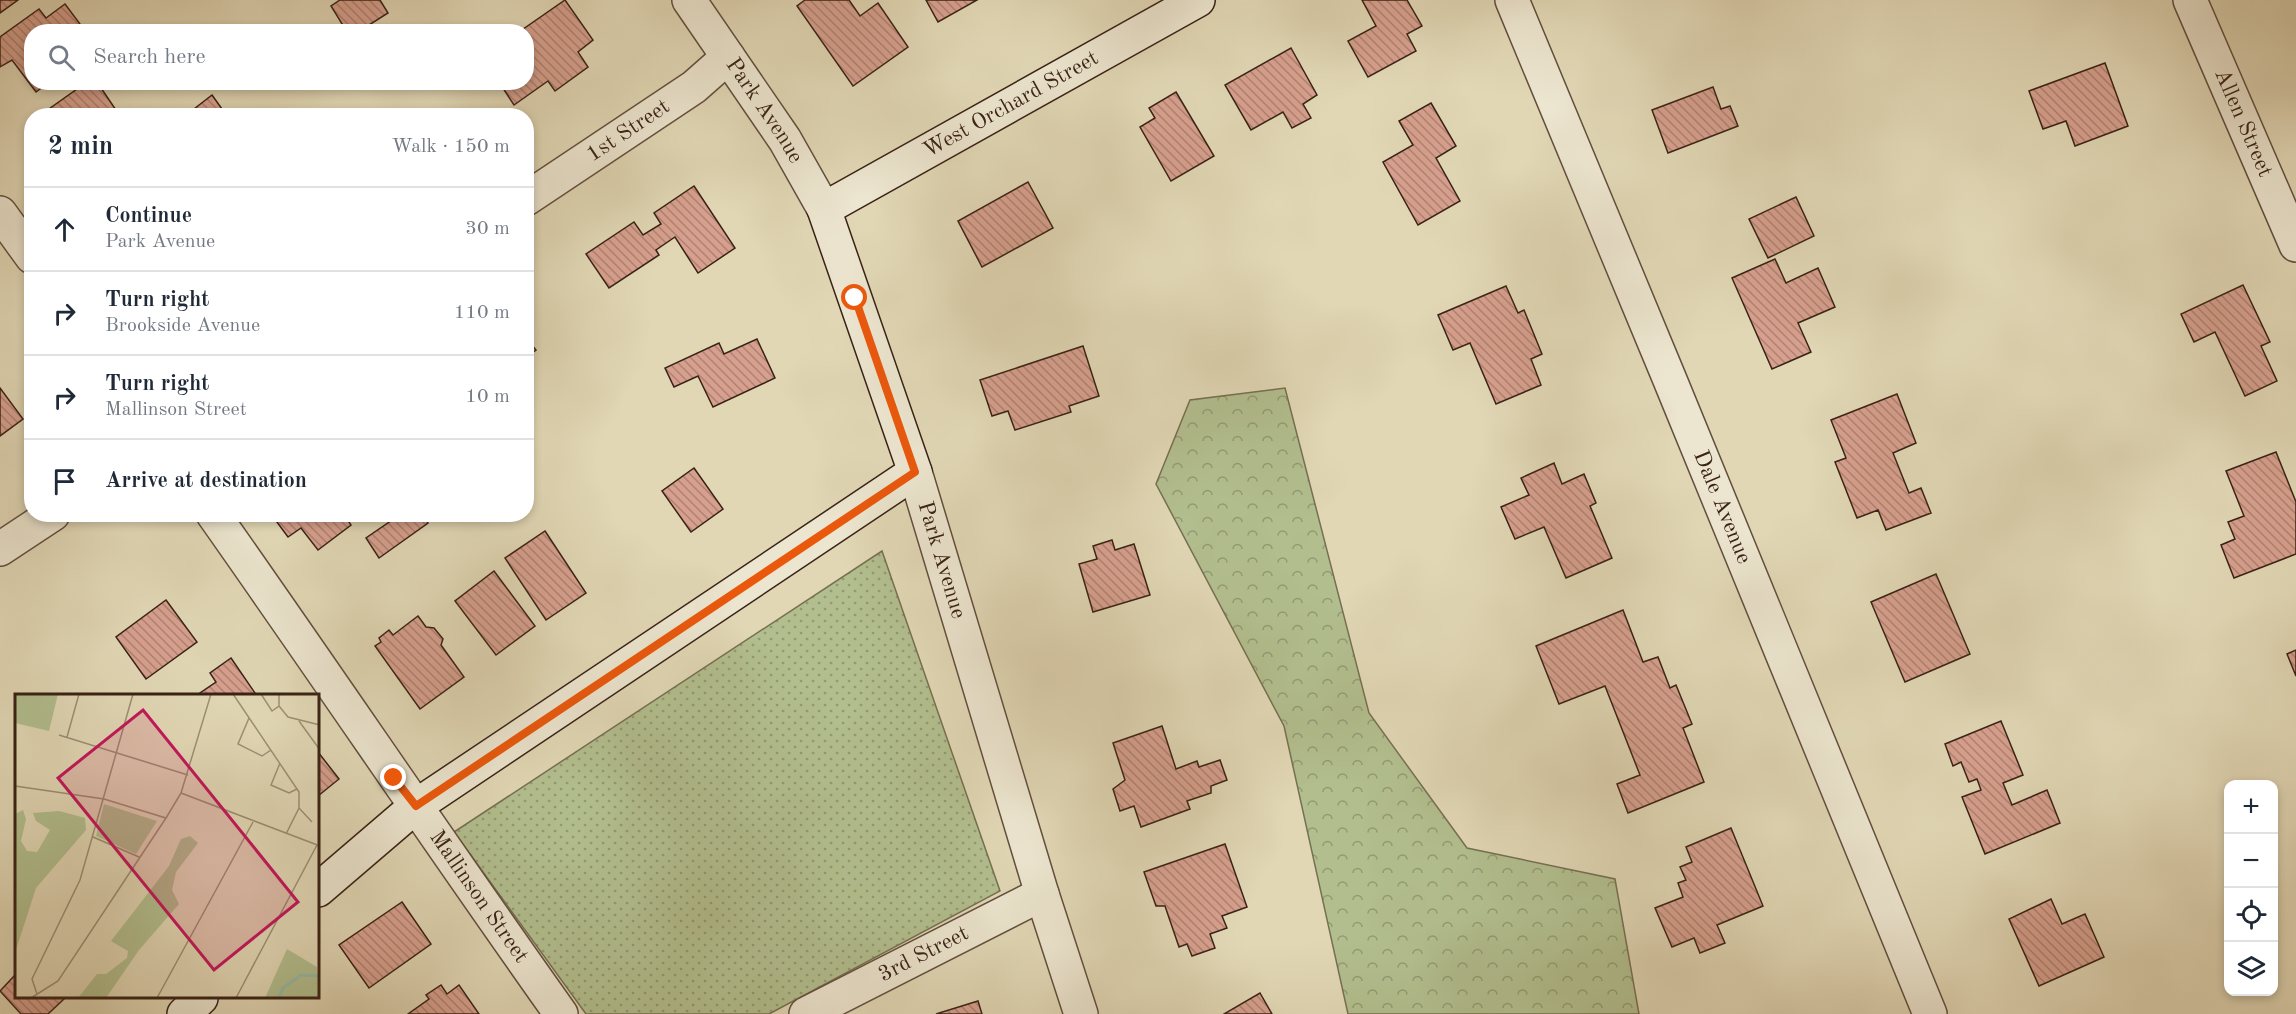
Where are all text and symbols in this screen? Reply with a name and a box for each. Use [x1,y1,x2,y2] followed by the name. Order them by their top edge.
[24,24,534,90] search box
[45,41,78,74] icon: search
[93,46,206,68] text: Search here
[920,47,1102,162] street label: West Orchard Street
[721,54,807,167] street label: Park Avenue
[2210,66,2276,180] street label: Allen Street
[583,95,674,166] street label: 1st Street
[48,134,113,160] text: 2 min
[391,137,510,157] text: Walk · 150 m
[105,205,192,227] text: Continue
[48,213,81,246] icon: ahead
[465,219,510,239] text: 30 m
[105,232,215,252] text: Park Avenue
[841,284,867,310] route start
[105,289,209,311] text: Turn right
[48,297,81,330] icon: right
[454,303,510,323] text: 110 m
[105,316,260,336] text: Brookside Avenue
[105,373,209,395] text: Turn right
[48,381,81,414] icon: right
[465,387,510,407] text: 10 m
[105,400,247,420] text: Mallinson Street
[1689,447,1755,567] street label: Dale Avenue
[48,465,81,498] icon: arrive
[105,470,307,492] text: Arrive at destination
[913,499,970,621] street label: Park Avenue
[15,694,320,999] inset map
[380,764,406,790] route end
[2224,780,2278,996] map controls
[2224,780,2278,834] button: +
[425,827,532,967] street label: Mallinson Street
[2224,834,2278,888] button: −
[2224,888,2278,942] button: locate
[875,922,972,986] street label: 3rd Street
[2224,942,2278,996] button: layers

